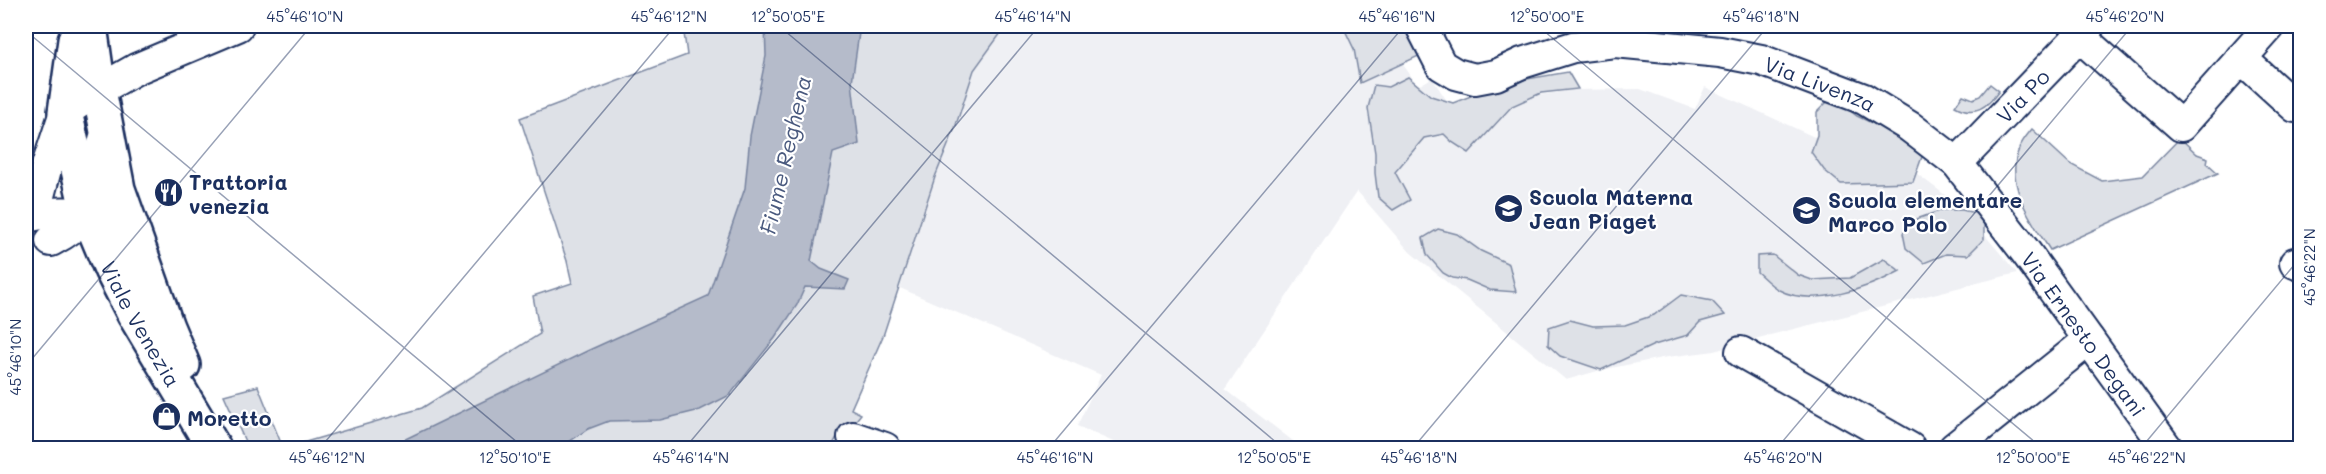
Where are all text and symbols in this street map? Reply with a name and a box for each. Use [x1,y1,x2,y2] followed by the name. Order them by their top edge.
[267,6,343,26] text: 45°46'10"N
[631,6,707,26] text: 45°46'12"N
[751,6,825,26] text: 12°50'05"E
[995,6,1071,26] text: 45°46'14"N
[1359,6,1435,26] text: 45°46'16"N
[1510,6,1585,26] text: 12°50'00"E
[1723,6,1799,26] text: 45°46'18"N
[2086,6,2164,26] text: 45°46'20"N
[1761,49,1882,117] street label: Via Livenza
[1990,63,2055,128] street label: Via Po
[753,73,817,237] water label: Fiume Reghena
[189,168,288,219] place label: Trattoria venezia
[152,177,184,209] restaurant icon: Trattoria venezia
[1529,183,1693,234] place label: Scuola Materna Jean Piaget
[1828,186,2022,237] place label: Scuola elementare Marco Polo
[1492,192,1524,224] school or university icon: Scuola Materna Jean Piaget
[1791,195,1823,227] school or university icon: Scuola elementare Marco Polo
[2299,228,2319,306] text: 45°46'22"N
[2016,246,2153,421] street label: Via Ernesto Degani
[95,256,188,391] street label: Viale Venezia
[5,319,25,395] text: 45°46'10"N
[150,401,182,433] shop icon: Moretto
[187,404,272,431] place label: Moretto
[289,447,365,467] text: 45°46'12"N
[479,447,551,467] text: 12°50'10"E
[653,447,729,467] text: 45°46'14"N
[1017,447,1093,467] text: 45°46'16"N
[1237,447,1311,467] text: 12°50'05"E
[1381,447,1457,467] text: 45°46'18"N
[1744,447,1822,467] text: 45°46'20"N
[1996,447,2071,467] text: 12°50'00"E
[2108,447,2186,467] text: 45°46'22"N

